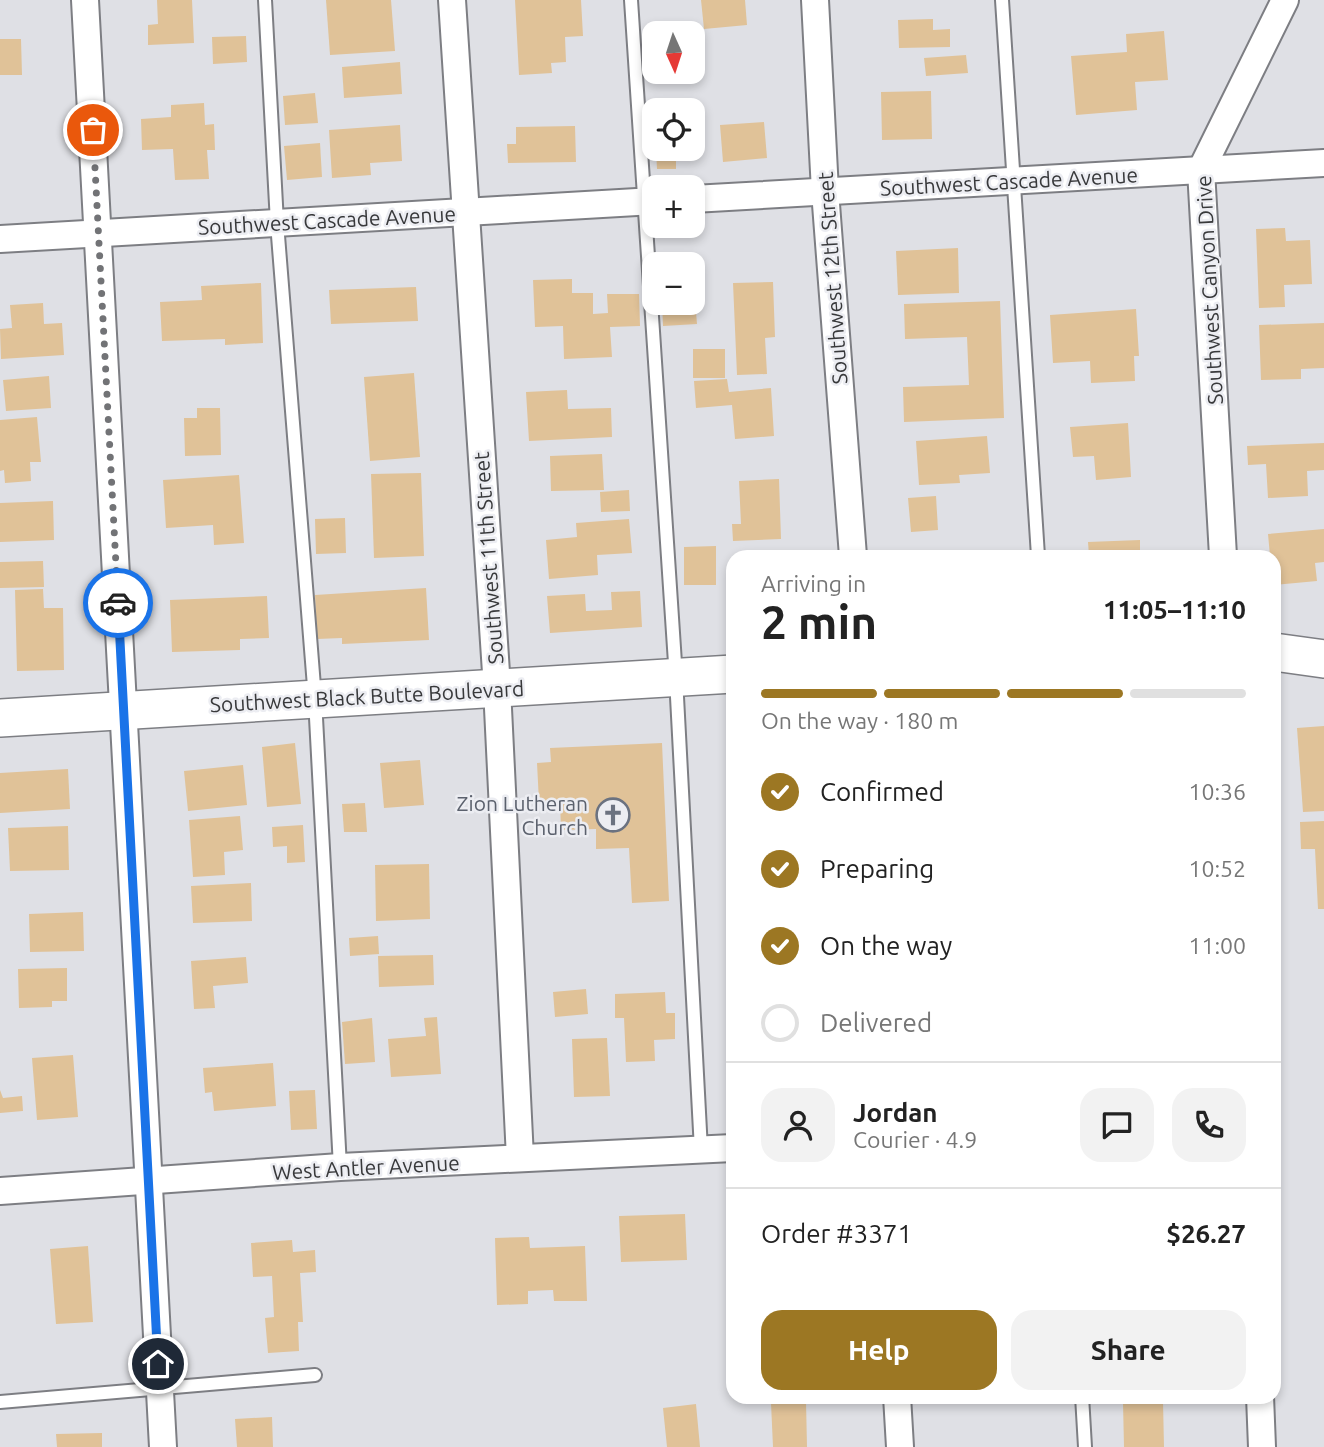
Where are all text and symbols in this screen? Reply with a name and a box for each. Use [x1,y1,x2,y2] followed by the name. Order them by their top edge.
[642,21,705,84] north arrow
[642,21,705,315] map controls
[642,98,705,161] button: locate
[63,100,123,160] pin
[74,111,112,149] icon: bag
[879,162,1139,200] street label: Southwest Cascade Avenue
[813,171,851,385] street label: Southwest 12th Street
[642,175,705,238] button: +
[1191,175,1227,405] street label: Southwest Canyon Drive
[197,201,457,239] street label: Southwest Cascade Avenue
[642,252,705,315] button: −
[469,451,507,665] street label: Southwest 11th Street
[83,568,153,638] courier
[761,571,866,596] text: Arriving in
[99,584,137,622] icon: car
[1103,595,1246,624] text: 11:05–11:10
[761,596,877,648] text: 2 min
[209,676,525,716] street label: Southwest Black Butte Boulevard
[761,708,958,733] text: On the way · 180 m
[761,773,799,811] icon: check
[820,777,944,806] text: Confirmed
[1188,779,1246,804] text: 10:36
[456,791,588,839] place label: Zion Lutheran Church
[594,796,632,834] church icon: Zion Lutheran Church
[761,850,799,888] icon: check
[820,854,934,883] text: Preparing
[1188,856,1246,881] text: 10:52
[761,927,799,965] icon: check
[820,931,952,960] text: On the way
[1188,933,1246,958] text: 11:00
[820,1008,932,1037] text: Delivered
[761,1088,835,1162] button: person
[1080,1088,1154,1162] button: chat
[1172,1088,1246,1162] button: phone
[853,1098,938,1127] text: Jordan
[853,1127,977,1152] text: Courier · 4.9
[272,1150,460,1184] street label: West Antler Avenue
[761,1219,912,1248] text: Order #3371
[1166,1219,1246,1248] text: $26.27
[761,1310,997,1390] button: Help
[1011,1310,1246,1390] button: Share
[128,1334,188,1394] pin
[139,1345,177,1383] icon: home

